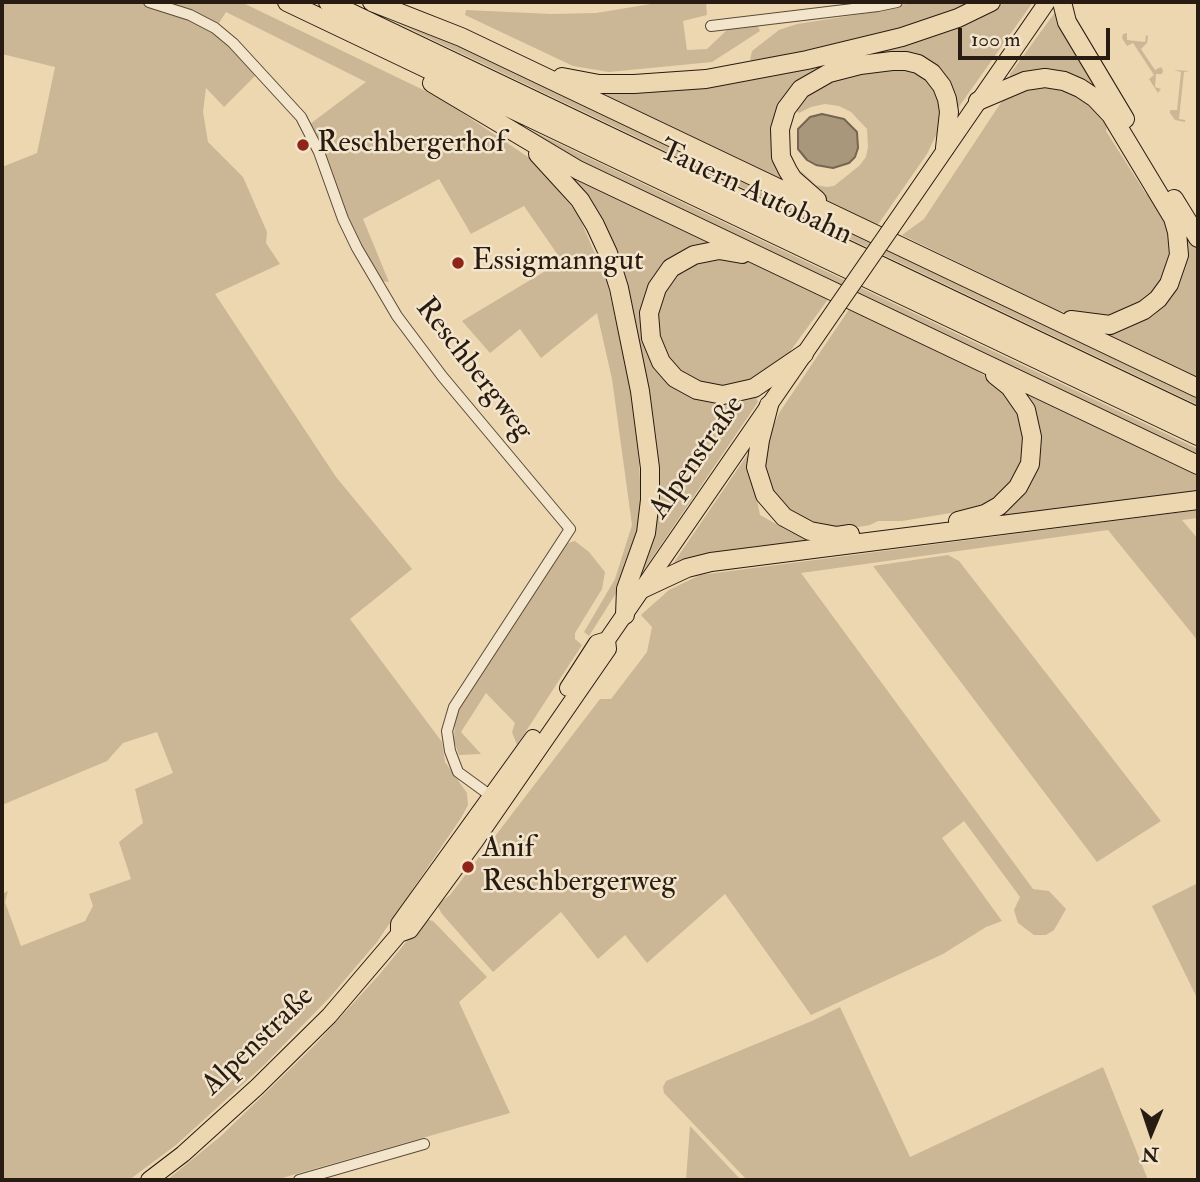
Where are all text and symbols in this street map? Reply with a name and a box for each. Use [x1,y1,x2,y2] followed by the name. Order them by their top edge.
[962,14,1114,58] scale bar
[971,26,1021,53] text: 100 m
[317,127,505,163] place label: Reschbergerhof
[653,134,857,254] street label: Tauern Autobahn
[295,137,311,153] marker: Reschbergerhof
[472,245,644,281] place label: Essigmanngut
[450,255,466,271] marker: Essigmanngut
[406,292,540,448] street label: Reschbergweg
[642,389,754,527] street label: Alpenstraße
[482,832,676,902] place label: Anif Reschbergerweg
[460,859,476,875] marker: Anif Reschbergerweg
[195,980,323,1104] street label: Alpenstraße
[1116,1098,1186,1168] north arrow
[1141,1142,1159,1166] text: N

